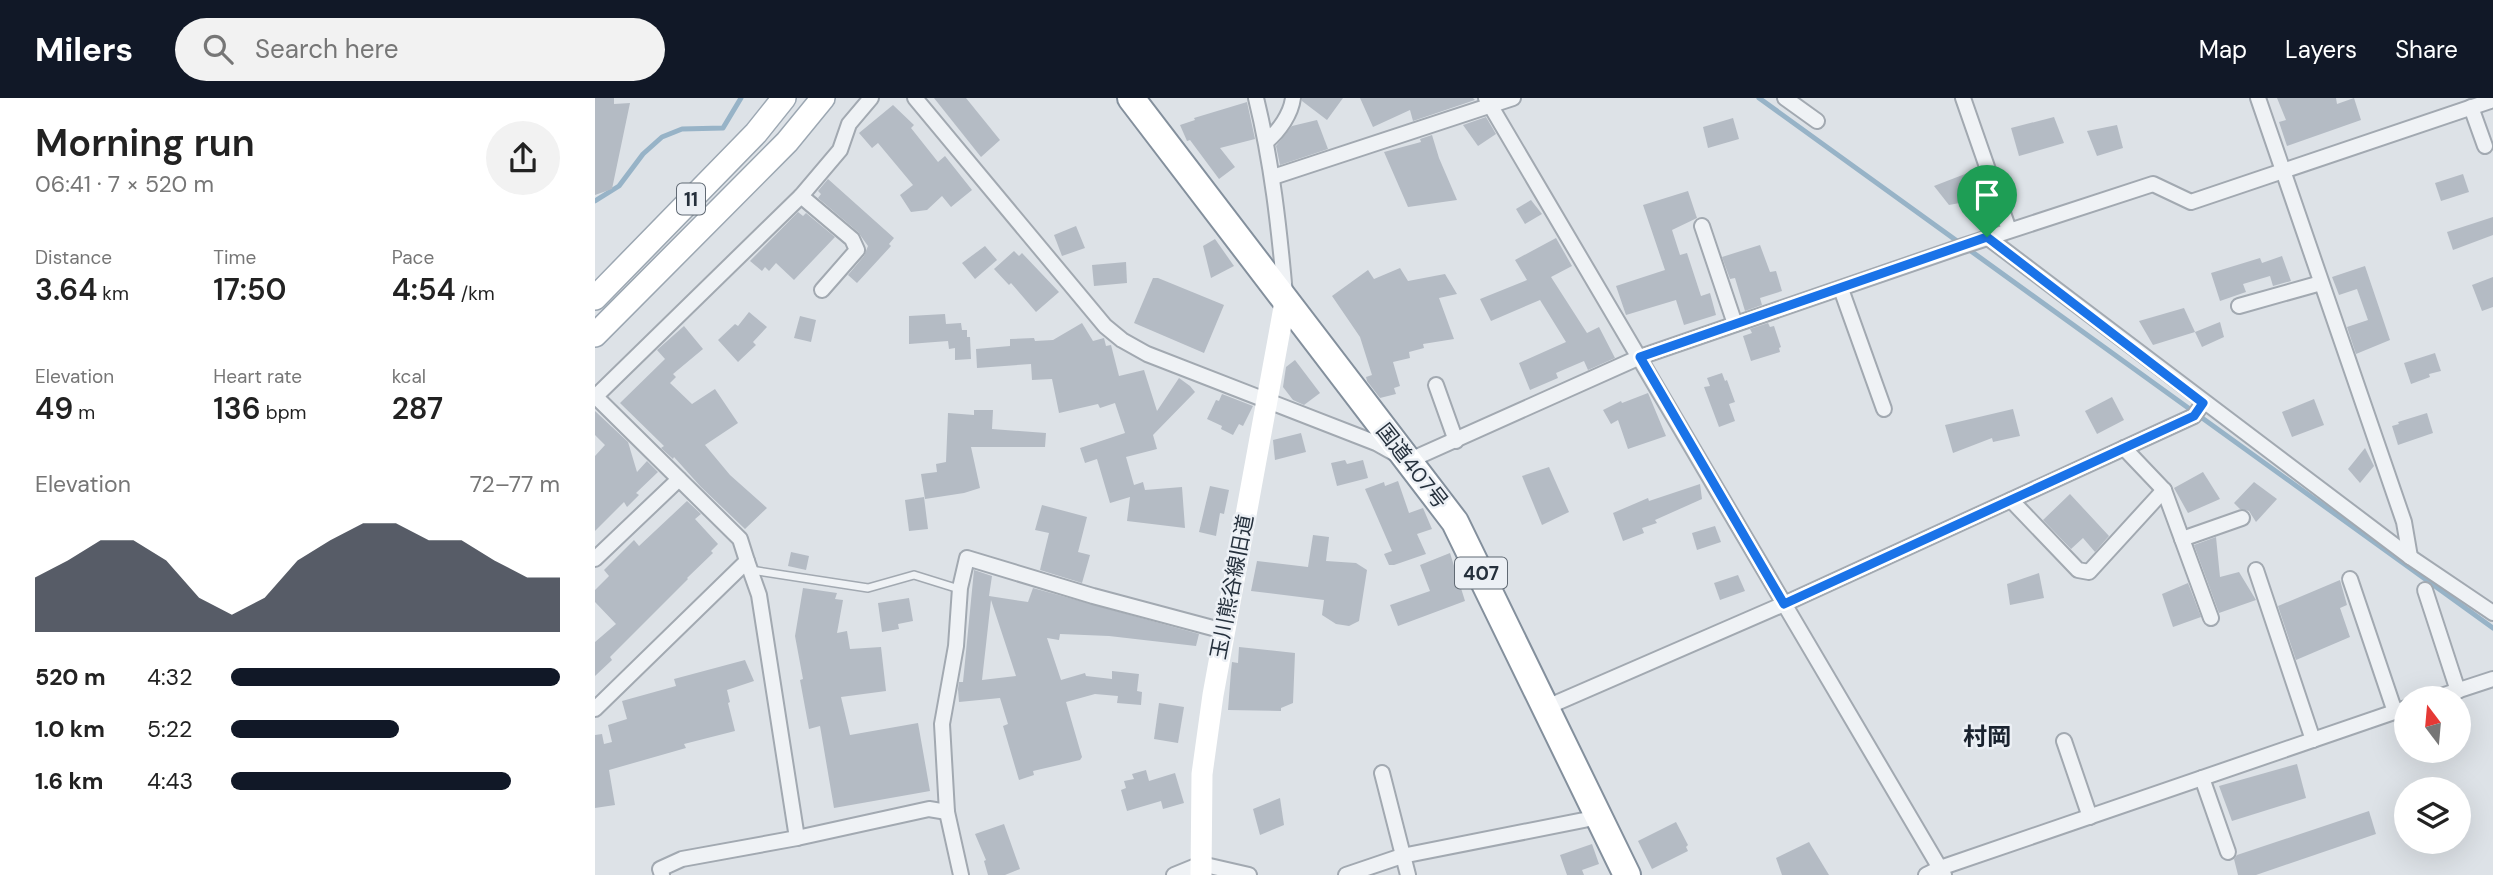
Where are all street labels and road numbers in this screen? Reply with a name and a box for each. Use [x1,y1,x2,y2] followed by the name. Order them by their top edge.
[677,184,705,214] road number: 11
[1370,418,1454,514] street label: 国道407号
[1204,512,1260,662] street label: 玉川熊谷線旧道
[1455,558,1507,588] road number: 407

